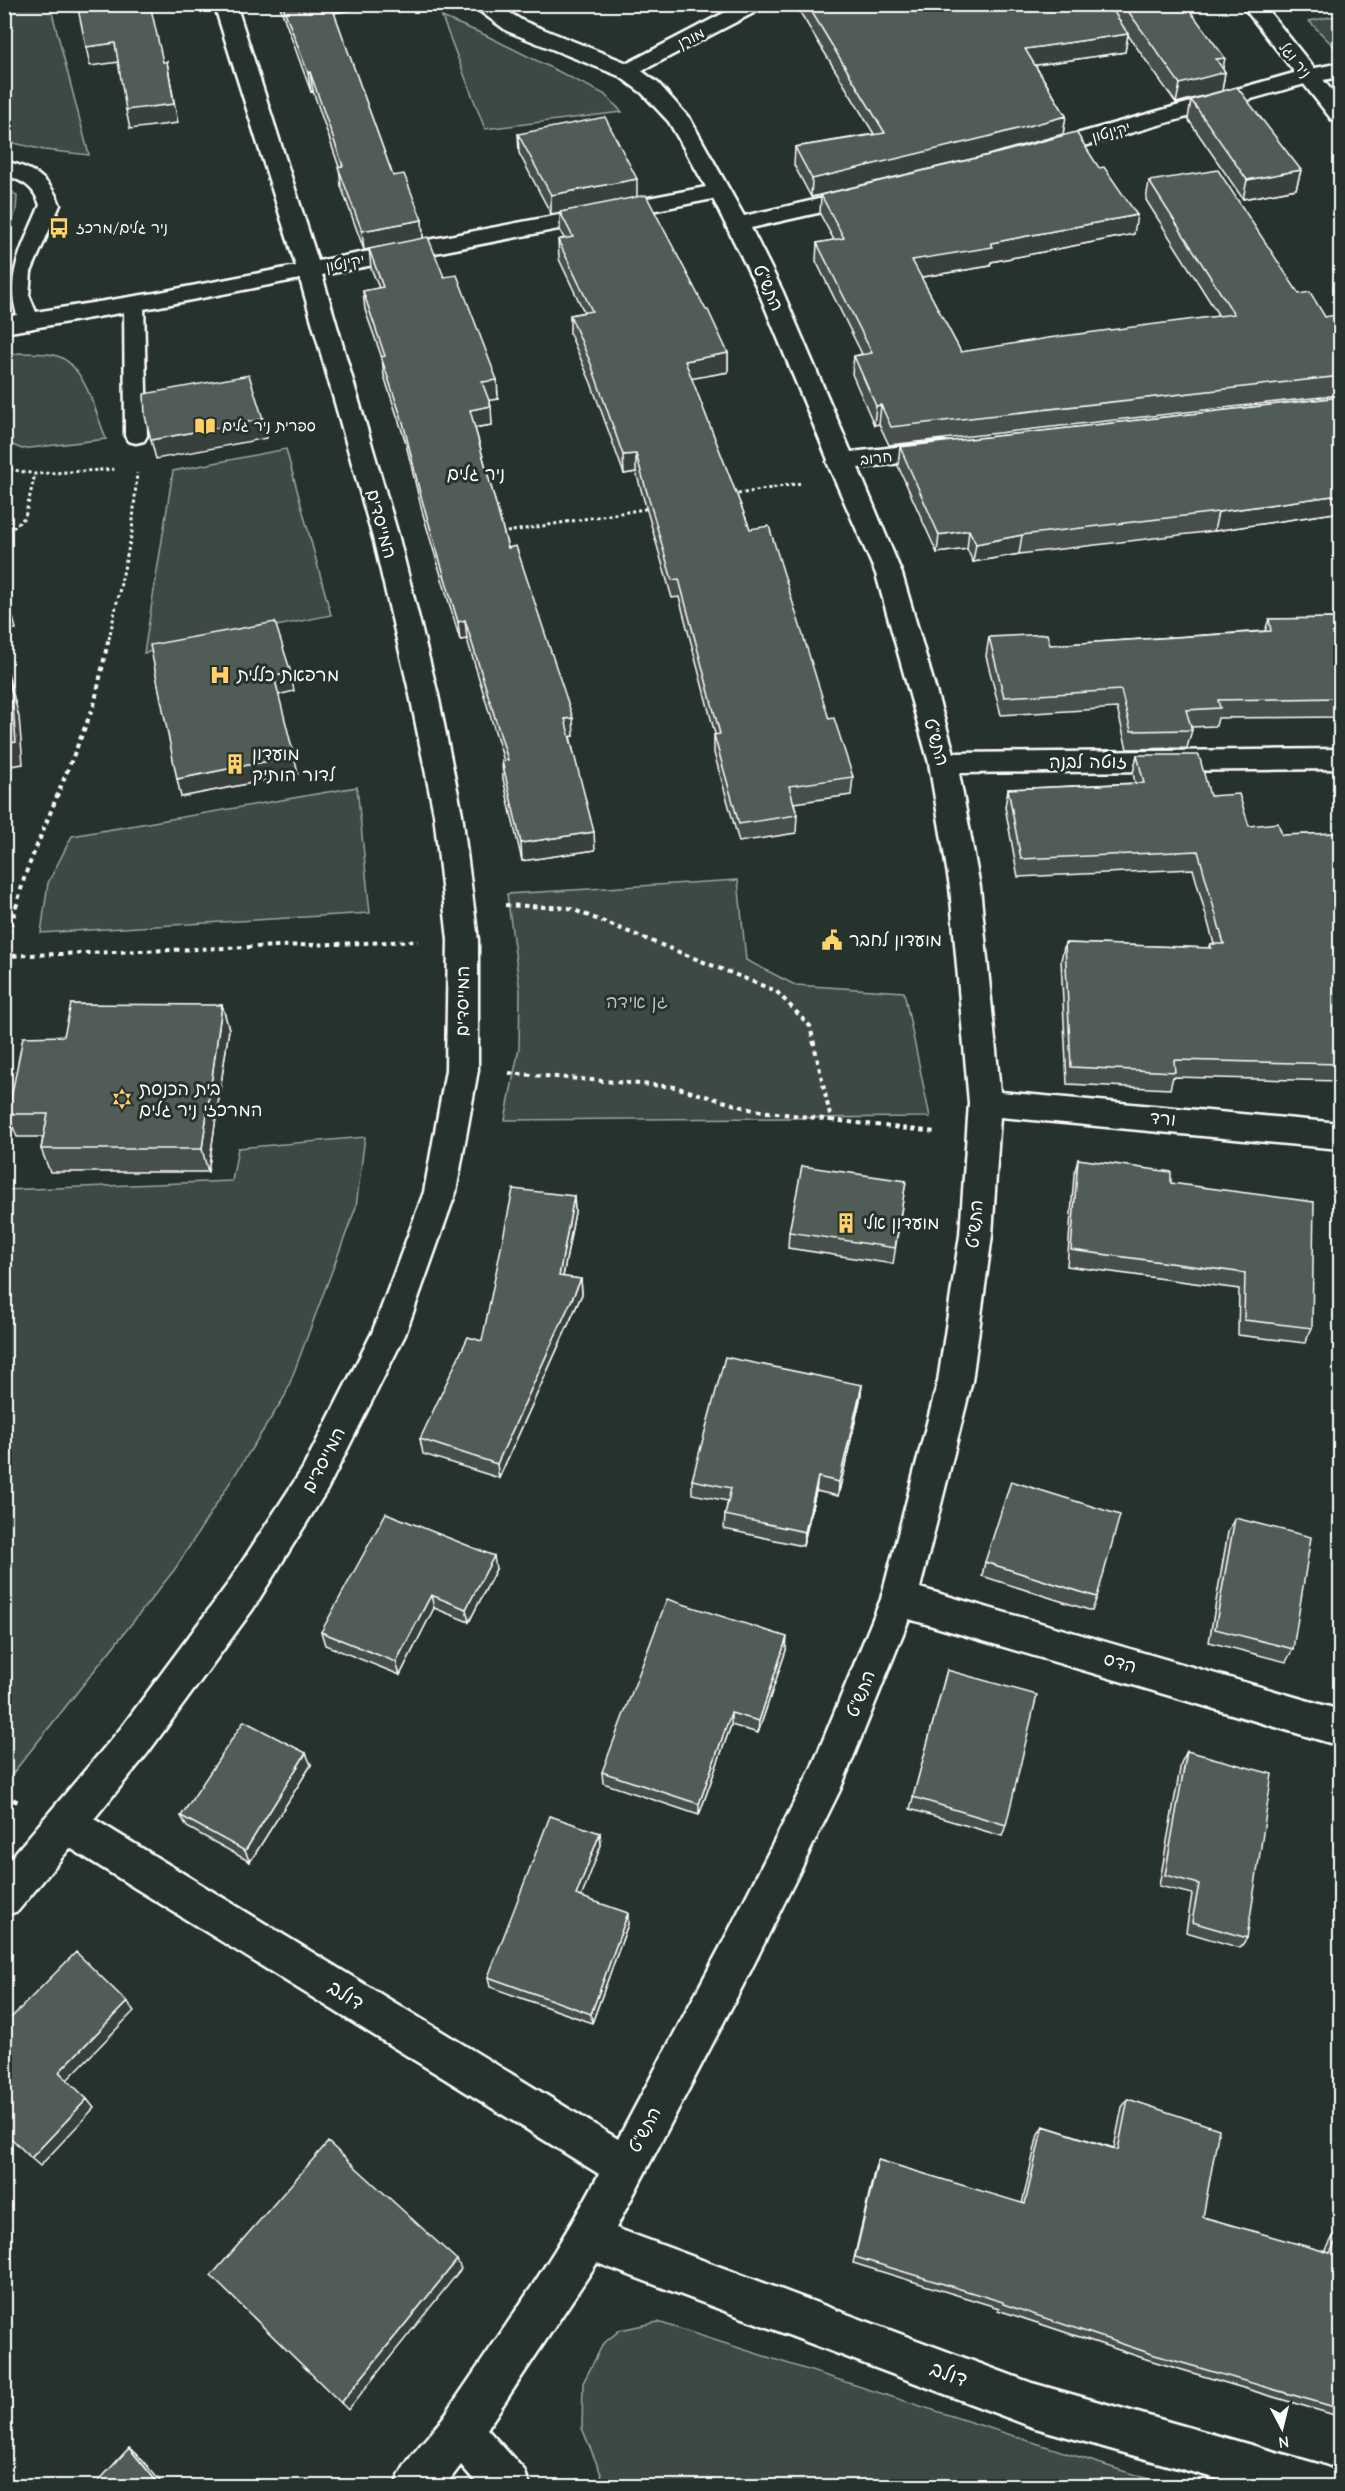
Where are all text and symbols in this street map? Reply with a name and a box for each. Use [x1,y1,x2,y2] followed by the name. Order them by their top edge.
[675,24,707,52] street label: מורן
[1275,39,1315,81] street label: ניר וגל
[1090,118,1133,147] street label: יקינטון
[47,216,71,240] bus stop icon: ניר גלים/מרכז
[76,219,168,237] place label: ניר גלים/מרכז
[324,250,366,277] street label: יקינטון
[749,262,787,314] street label: התש"ט
[193,414,217,438] library icon: ספרית ניר גלים
[222,417,316,435] place label: ספרית ניר גלים
[859,447,893,469] street label: חרוב
[447,464,505,485] district label: ניר גלים
[362,487,400,561] street label: המייסדים
[208,663,232,687] hospital icon: מרפאת כללית
[236,665,339,686] place label: מרפאת כללית
[919,716,953,768] street label: התש"ט
[252,744,336,786] place label: מועדון לדור הותיק
[223,752,247,776] building icon: מועדון לדור הותיק
[1049,752,1127,773] street label: זוטה לבנה
[820,928,844,952] public building icon: מועדון לחבר
[849,930,942,951] place label: מועדון לחבר
[452,965,474,1037] street label: המייסדים
[606,992,668,1013] park label: גן אידה
[139,1079,263,1121] place label: בית הכנסת המרכזי ניר גלים
[110,1087,134,1111] synagogue icon: בית הכנסת המרכזי ניר גלים
[1149,1107,1177,1131] street label: ורד
[962,1199,988,1249] street label: התש"ט
[834,1211,858,1235] building icon: מועדון אלי
[863,1213,939,1234] place label: מועדון אלי
[298,1424,350,1496] street label: המייסדים
[1101,1648,1139,1678] street label: הדס
[842,1668,880,1720] street label: התש"ט
[324,1975,368,2015] street label: דולב
[624,2104,666,2156] street label: התש"ט
[927,2356,971,2392] street label: דולב
[1252,2398,1312,2458] north arrow
[1277,2432,1290,2451] text: N

